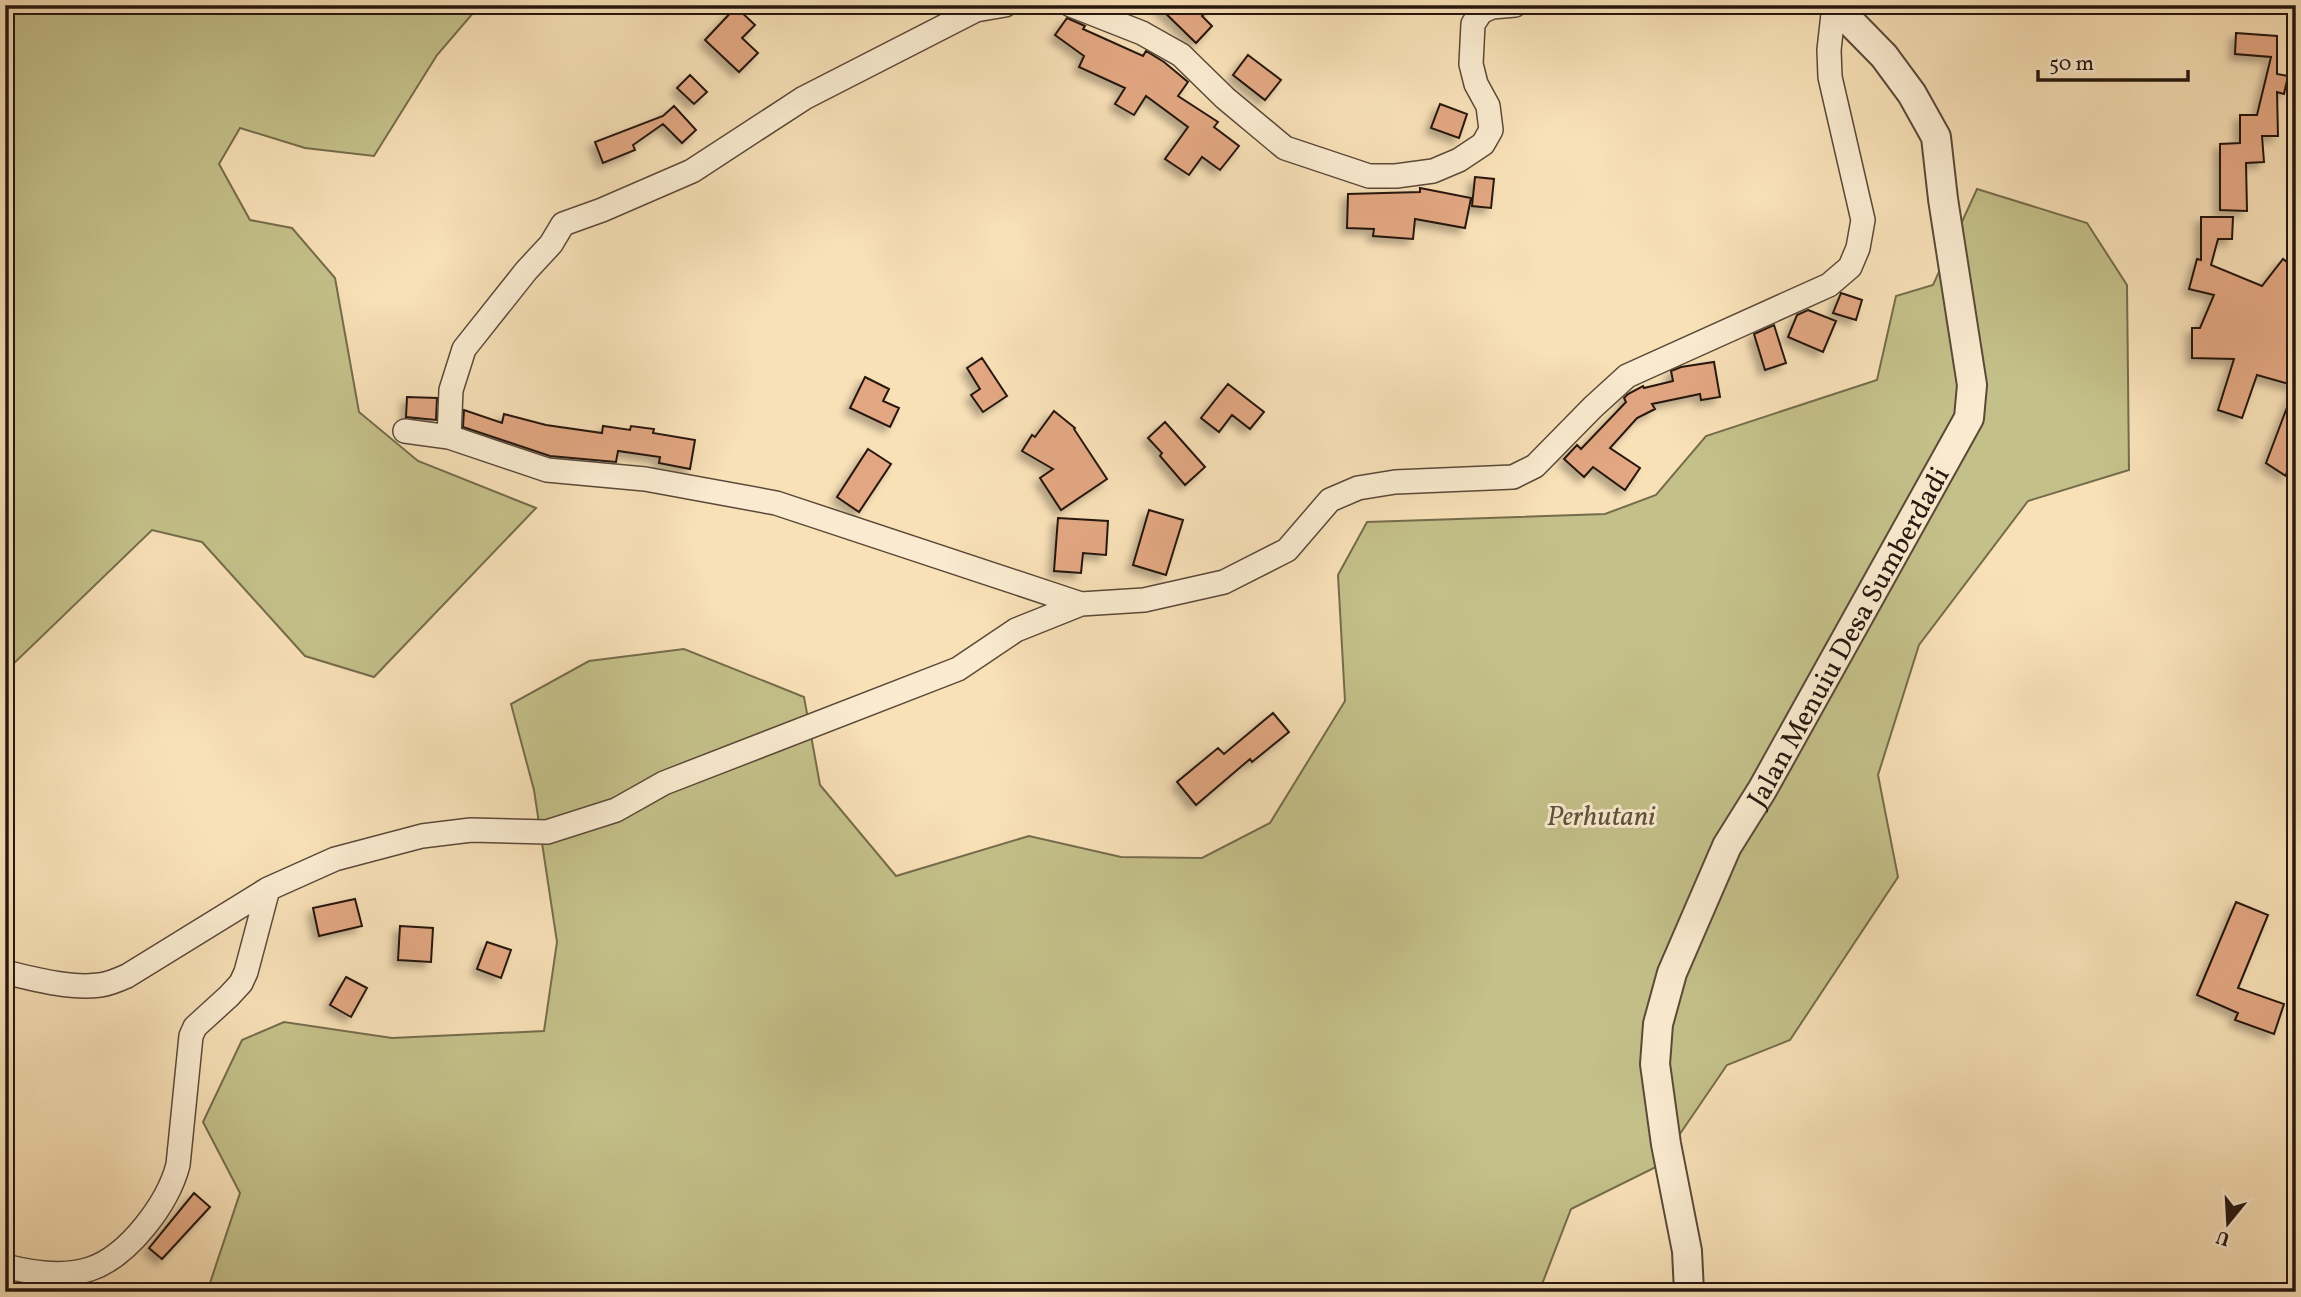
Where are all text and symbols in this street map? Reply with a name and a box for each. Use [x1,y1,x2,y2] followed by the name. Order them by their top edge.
[2038,38,2189,82] scale bar
[2049,50,2094,79] text: 50 m
[1739,460,1960,816] street label: Jalan Menuiu Desa Sumberdadi
[1547,798,1656,837] park label: Perhutani
[2192,1188,2262,1258] north arrow
[2213,1223,2234,1252] text: U

